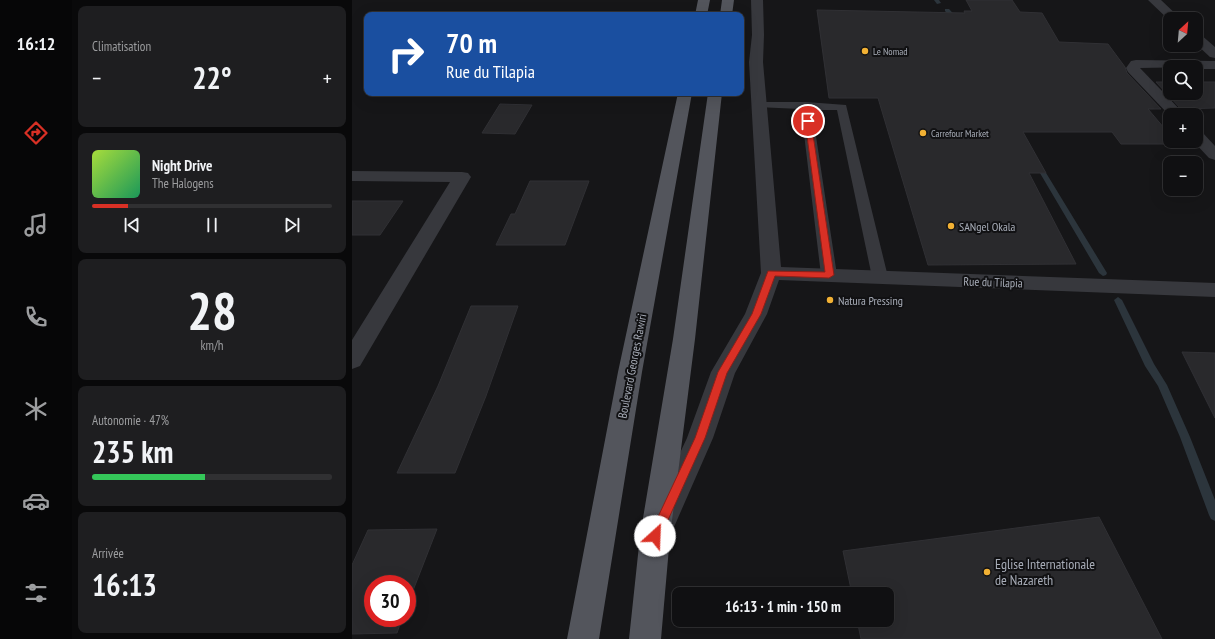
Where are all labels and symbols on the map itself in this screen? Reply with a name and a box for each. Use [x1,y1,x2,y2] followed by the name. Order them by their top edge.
[1163,12,1203,52] north arrow
[873,45,908,58] place label: Le Nomad
[860,46,870,56] marker: Le Nomad
[791,104,825,138] pin
[931,127,989,140] place label: Carrefour Market
[918,128,928,138] marker: Carrefour Market
[959,219,1016,234] place label: SANgel Okala
[946,221,956,231] marker: SANgel Okala
[963,273,1023,291] street label: Rue du Tilapia
[838,293,903,308] place label: Natura Pressing
[825,295,835,305] marker: Natura Pressing
[615,312,649,420] street label: Boulevard Georges Rawiri
[634,515,676,557] position arrow
[995,555,1095,589] place label: Eglise Internationale de Nazareth
[982,567,992,577] marker: Eglise Internationale de Nazareth
[364,575,416,627] speed limit sign: 30

